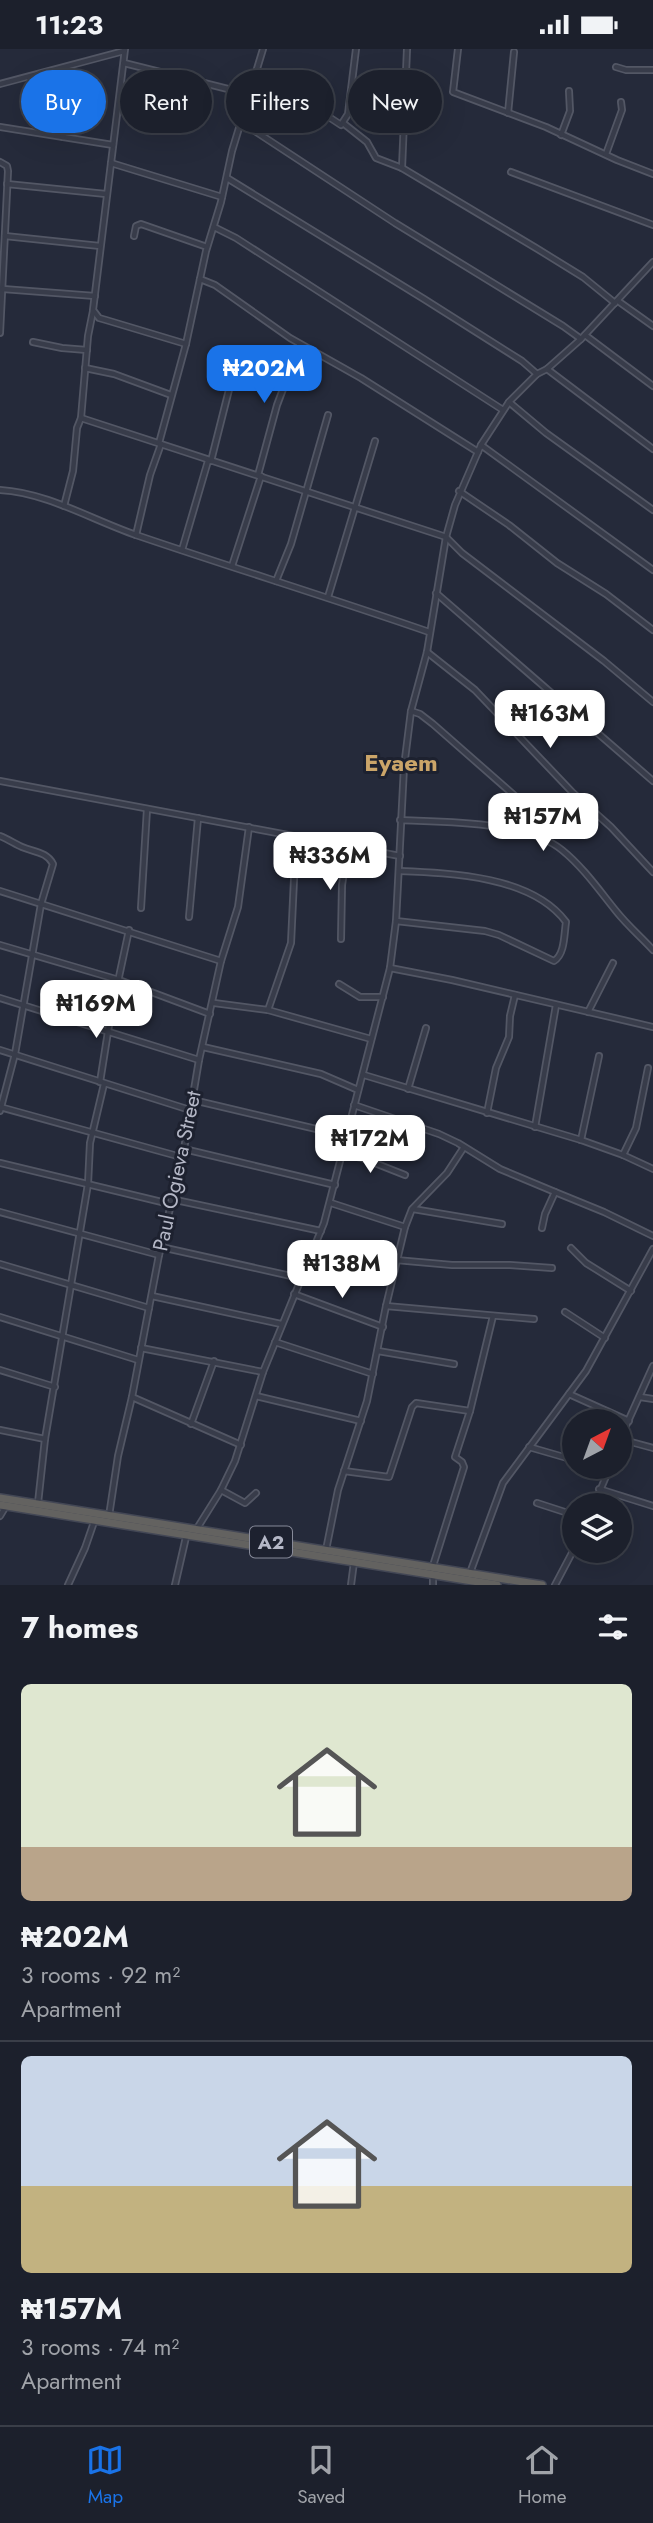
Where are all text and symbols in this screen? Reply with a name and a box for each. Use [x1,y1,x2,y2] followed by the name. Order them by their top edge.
[35,6,103,44] text: 11:23
[21,70,106,133] chip: Buy
[120,70,212,133] chip: Rent
[226,70,334,133] chip: Filters
[348,70,442,133] chip: New
[215,345,313,405] pin: ₦202M
[223,351,305,385] text: ₦202M
[501,691,599,750] pin: ₦163M
[511,696,589,730] text: ₦163M
[364,745,438,780] district label: Eyaem
[494,793,592,853] pin: ₦157M
[504,799,582,833] text: ₦157M
[281,833,379,892] pin: ₦336M
[289,838,371,872] text: ₦336M
[47,981,145,1040] pin: ₦169M
[56,986,136,1020] text: ₦169M
[145,1088,209,1254] street label: Paul Ogieva Street
[321,1115,419,1175] pin: ₦172M
[331,1121,409,1155] text: ₦172M
[293,1241,391,1300] pin: ₦138M
[303,1246,381,1280] text: ₦138M
[562,1409,632,1479] north arrow
[562,1409,632,1563] map controls
[562,1493,632,1563] button: layers
[250,1527,292,1557] road number: A2
[21,1606,138,1649] text: 7 homes
[594,1608,632,1646] icon: filters
[264,1729,390,1855] icon: home
[21,1915,129,1958] text: ₦202M
[21,1958,180,1992] text: 3 rooms · 92 m²
[21,1992,121,2026] text: Apartment
[264,2101,390,2227] icon: home
[21,2287,122,2330] text: ₦157M
[21,2330,179,2364] text: 3 rooms · 74 m²
[21,2364,121,2398] text: Apartment
[86,2441,124,2510] tab: Map
[297,2441,345,2510] tab: Saved
[518,2441,567,2510] tab: Home

